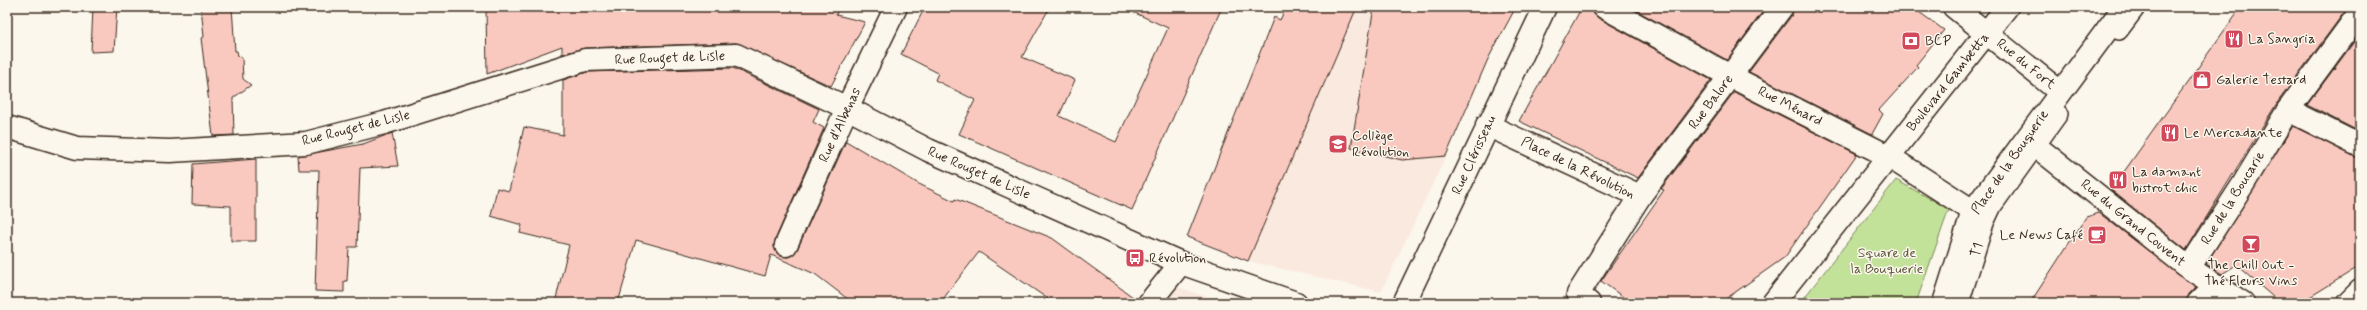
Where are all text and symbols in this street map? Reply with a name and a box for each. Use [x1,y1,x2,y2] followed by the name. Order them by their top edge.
[2223,28,2245,50] restaurant icon: La Sangria
[1903,29,1993,135] street label: Boulevard Gambetta
[1900,30,1922,52] bank icon: BCP
[2248,30,2315,48] place label: La Sangria
[1925,32,1951,50] place label: BCP
[1993,35,2060,94] street label: Rue du Fort
[614,47,726,71] street label: Rue Rouget de Lisle
[2191,69,2213,91] shop icon: Galerie Testard
[1685,71,1737,133] street label: Rue Balore
[2216,71,2306,89] place label: Galerie Testard
[1755,82,1825,130] street label: Rue Ménard
[815,85,865,165] street label: Rue d'Albenas
[300,106,412,152] street label: Rue Rouget de Lisle
[1967,106,2053,218] street label: Place de la Bouquerie
[1448,112,1500,198] street label: Rue Clérisseau
[2159,122,2181,144] restaurant icon: Le Mercadante
[2184,124,2282,142] place label: Le Mercadante
[1352,127,1409,161] place label: Collège Révolution
[1327,133,1349,155] school or university icon: Collège Révolution
[1518,133,1638,203] street label: Place de la Révolution
[924,142,1033,206] street label: Rue Rouget de Lisle
[2197,148,2269,248] street label: Rue de la Boucarie
[2132,163,2201,197] place label: La damant bistrot chic
[2107,169,2129,191] restaurant icon: La damant bistrot chic
[2077,175,2189,271] street label: Rue du Grand Couvent
[2086,224,2108,246] cafe icon: Le News Café
[2000,226,2083,244] place label: Le News Café
[2240,233,2262,255] bar icon: The Chill Out - Thé Fleurs Vins
[1966,240,1988,260] street label: T1
[1851,244,1924,278] park label: Square de la Bouquerie
[1124,247,1146,269] bus stop icon: Révolution
[1149,249,1206,267] place label: Révolution
[2204,256,2298,290] place label: The Chill Out - Thé Fleurs Vins

